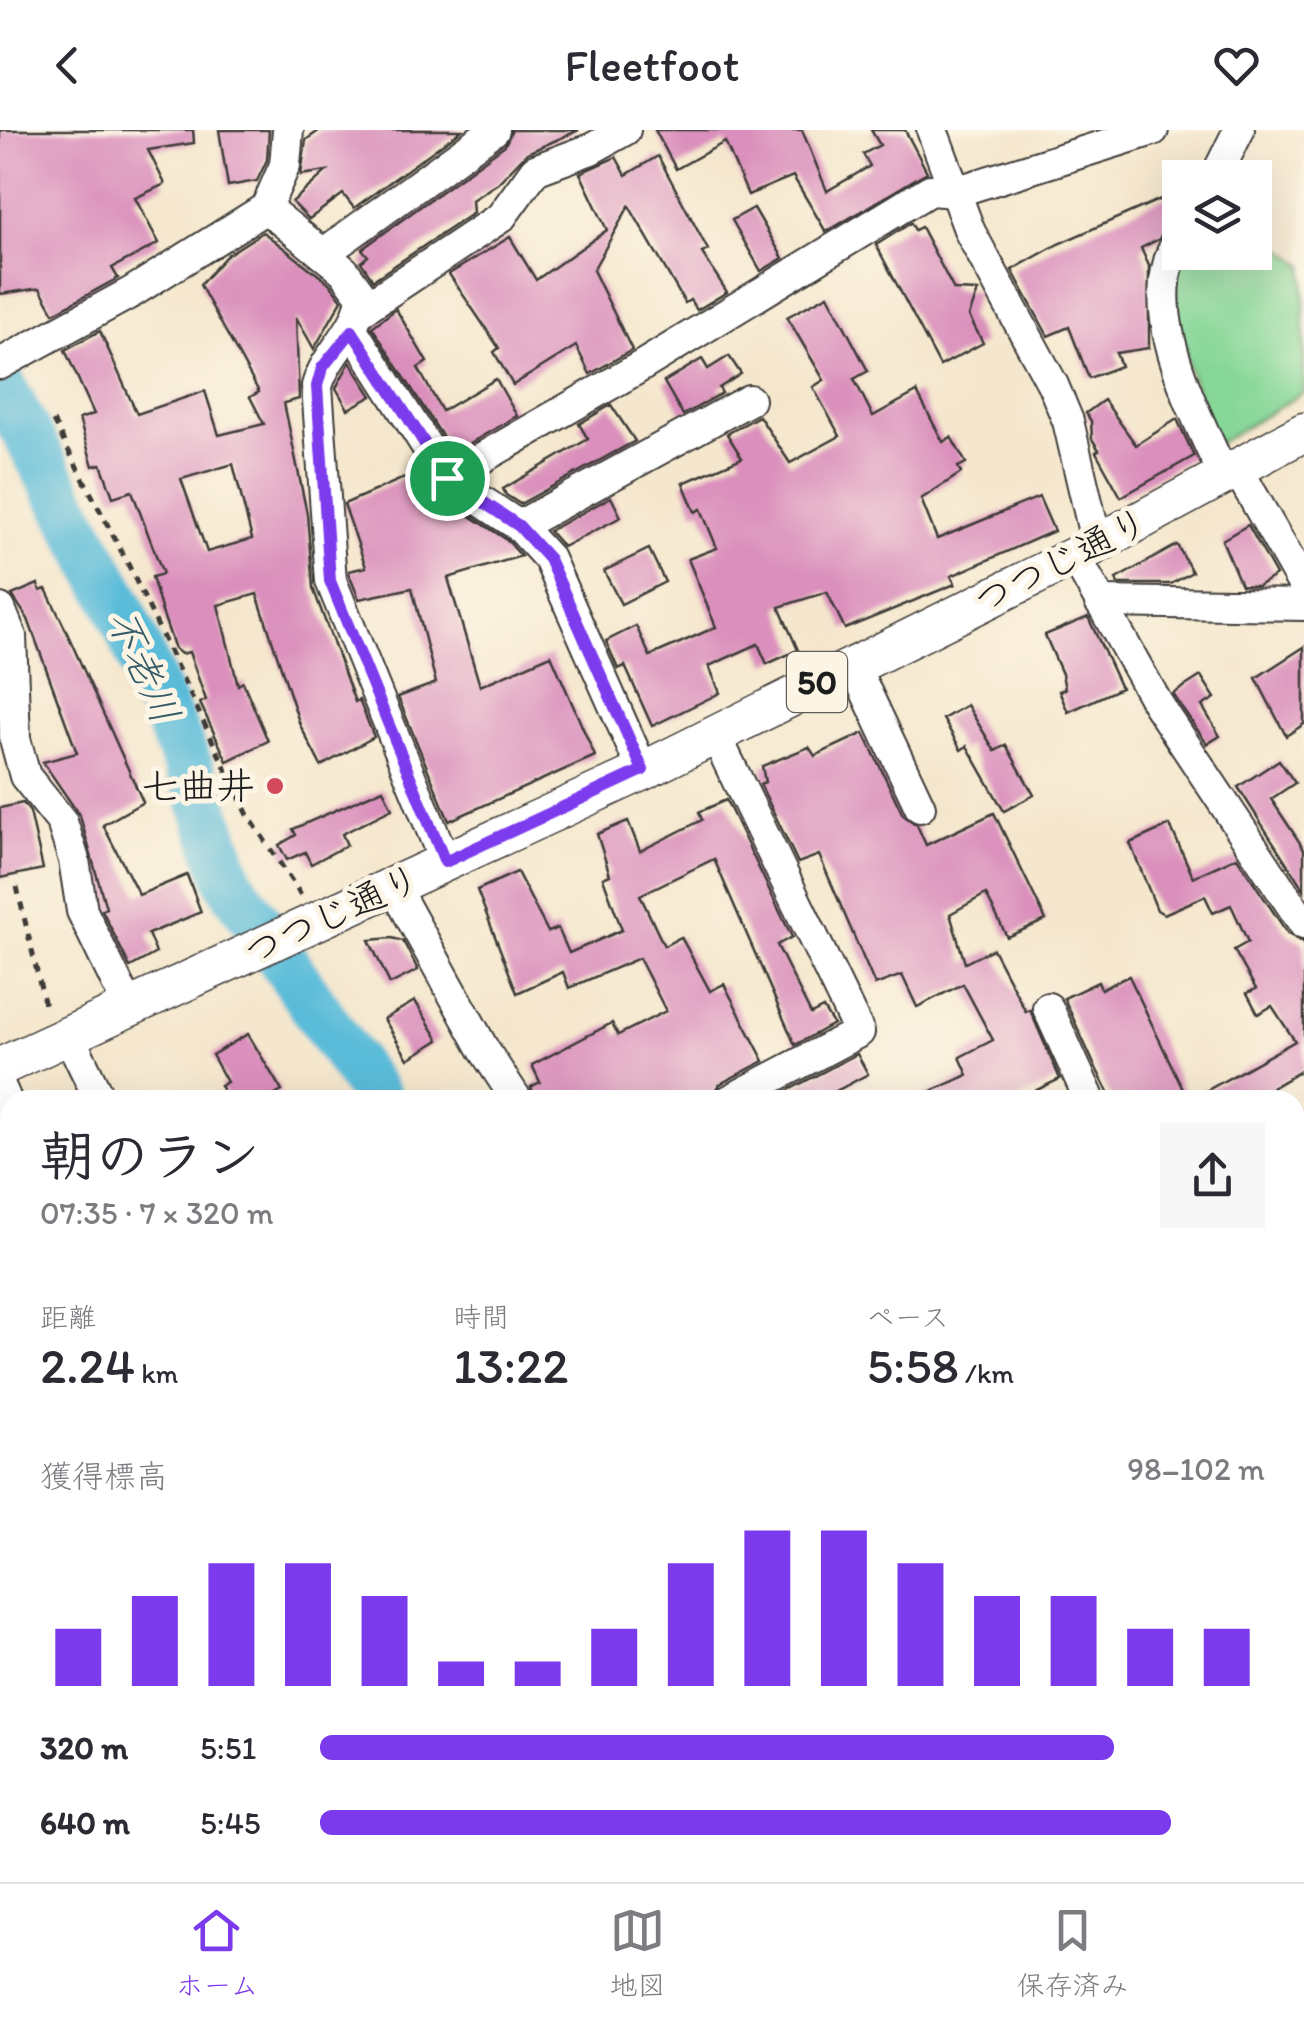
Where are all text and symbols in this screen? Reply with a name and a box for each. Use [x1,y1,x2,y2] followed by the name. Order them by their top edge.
[40,38,95,93] icon: back
[564,38,740,92] text: Fleetfoot
[1209,38,1264,93] icon: heart
[1162,160,1272,270] map controls
[1162,160,1272,270] button: layers
[405,436,490,521] pin
[420,451,475,506] icon: arrive
[966,497,1156,625] street label: つつじ通り
[98,601,190,731] water label: 不老川
[787,652,847,712] road number: 50
[141,763,255,809] place label: 七曲井
[264,775,286,797] marker: 七曲井
[236,854,428,976] street label: つつじ通り
[40,1123,260,1189] text: 朝のラン
[1160,1123,1265,1228] button: share
[40,1194,274,1232] text: 07:35 · 7 × 320 m
[40,1300,96,1334] text: 距離
[453,1300,509,1334] text: 時間
[867,1300,949,1334] text: ペース
[40,1335,135,1396] text: 2.24
[453,1335,569,1396] text: 13:22
[867,1335,959,1396] text: 5:58
[135,1356,178,1390] text: km
[959,1356,1014,1390] text: /km
[1127,1450,1265,1488] text: 98–102 m
[40,1457,168,1495] text: 獲得標高
[40,1729,128,1767] text: 320 m
[200,1729,256,1767] text: 5:51
[40,1804,130,1842] text: 640 m
[200,1804,261,1842] text: 5:45
[176,1903,258,2003] tab: ホーム
[609,1903,665,2003] tab: 地図
[1016,1903,1128,2003] tab: 保存済み

